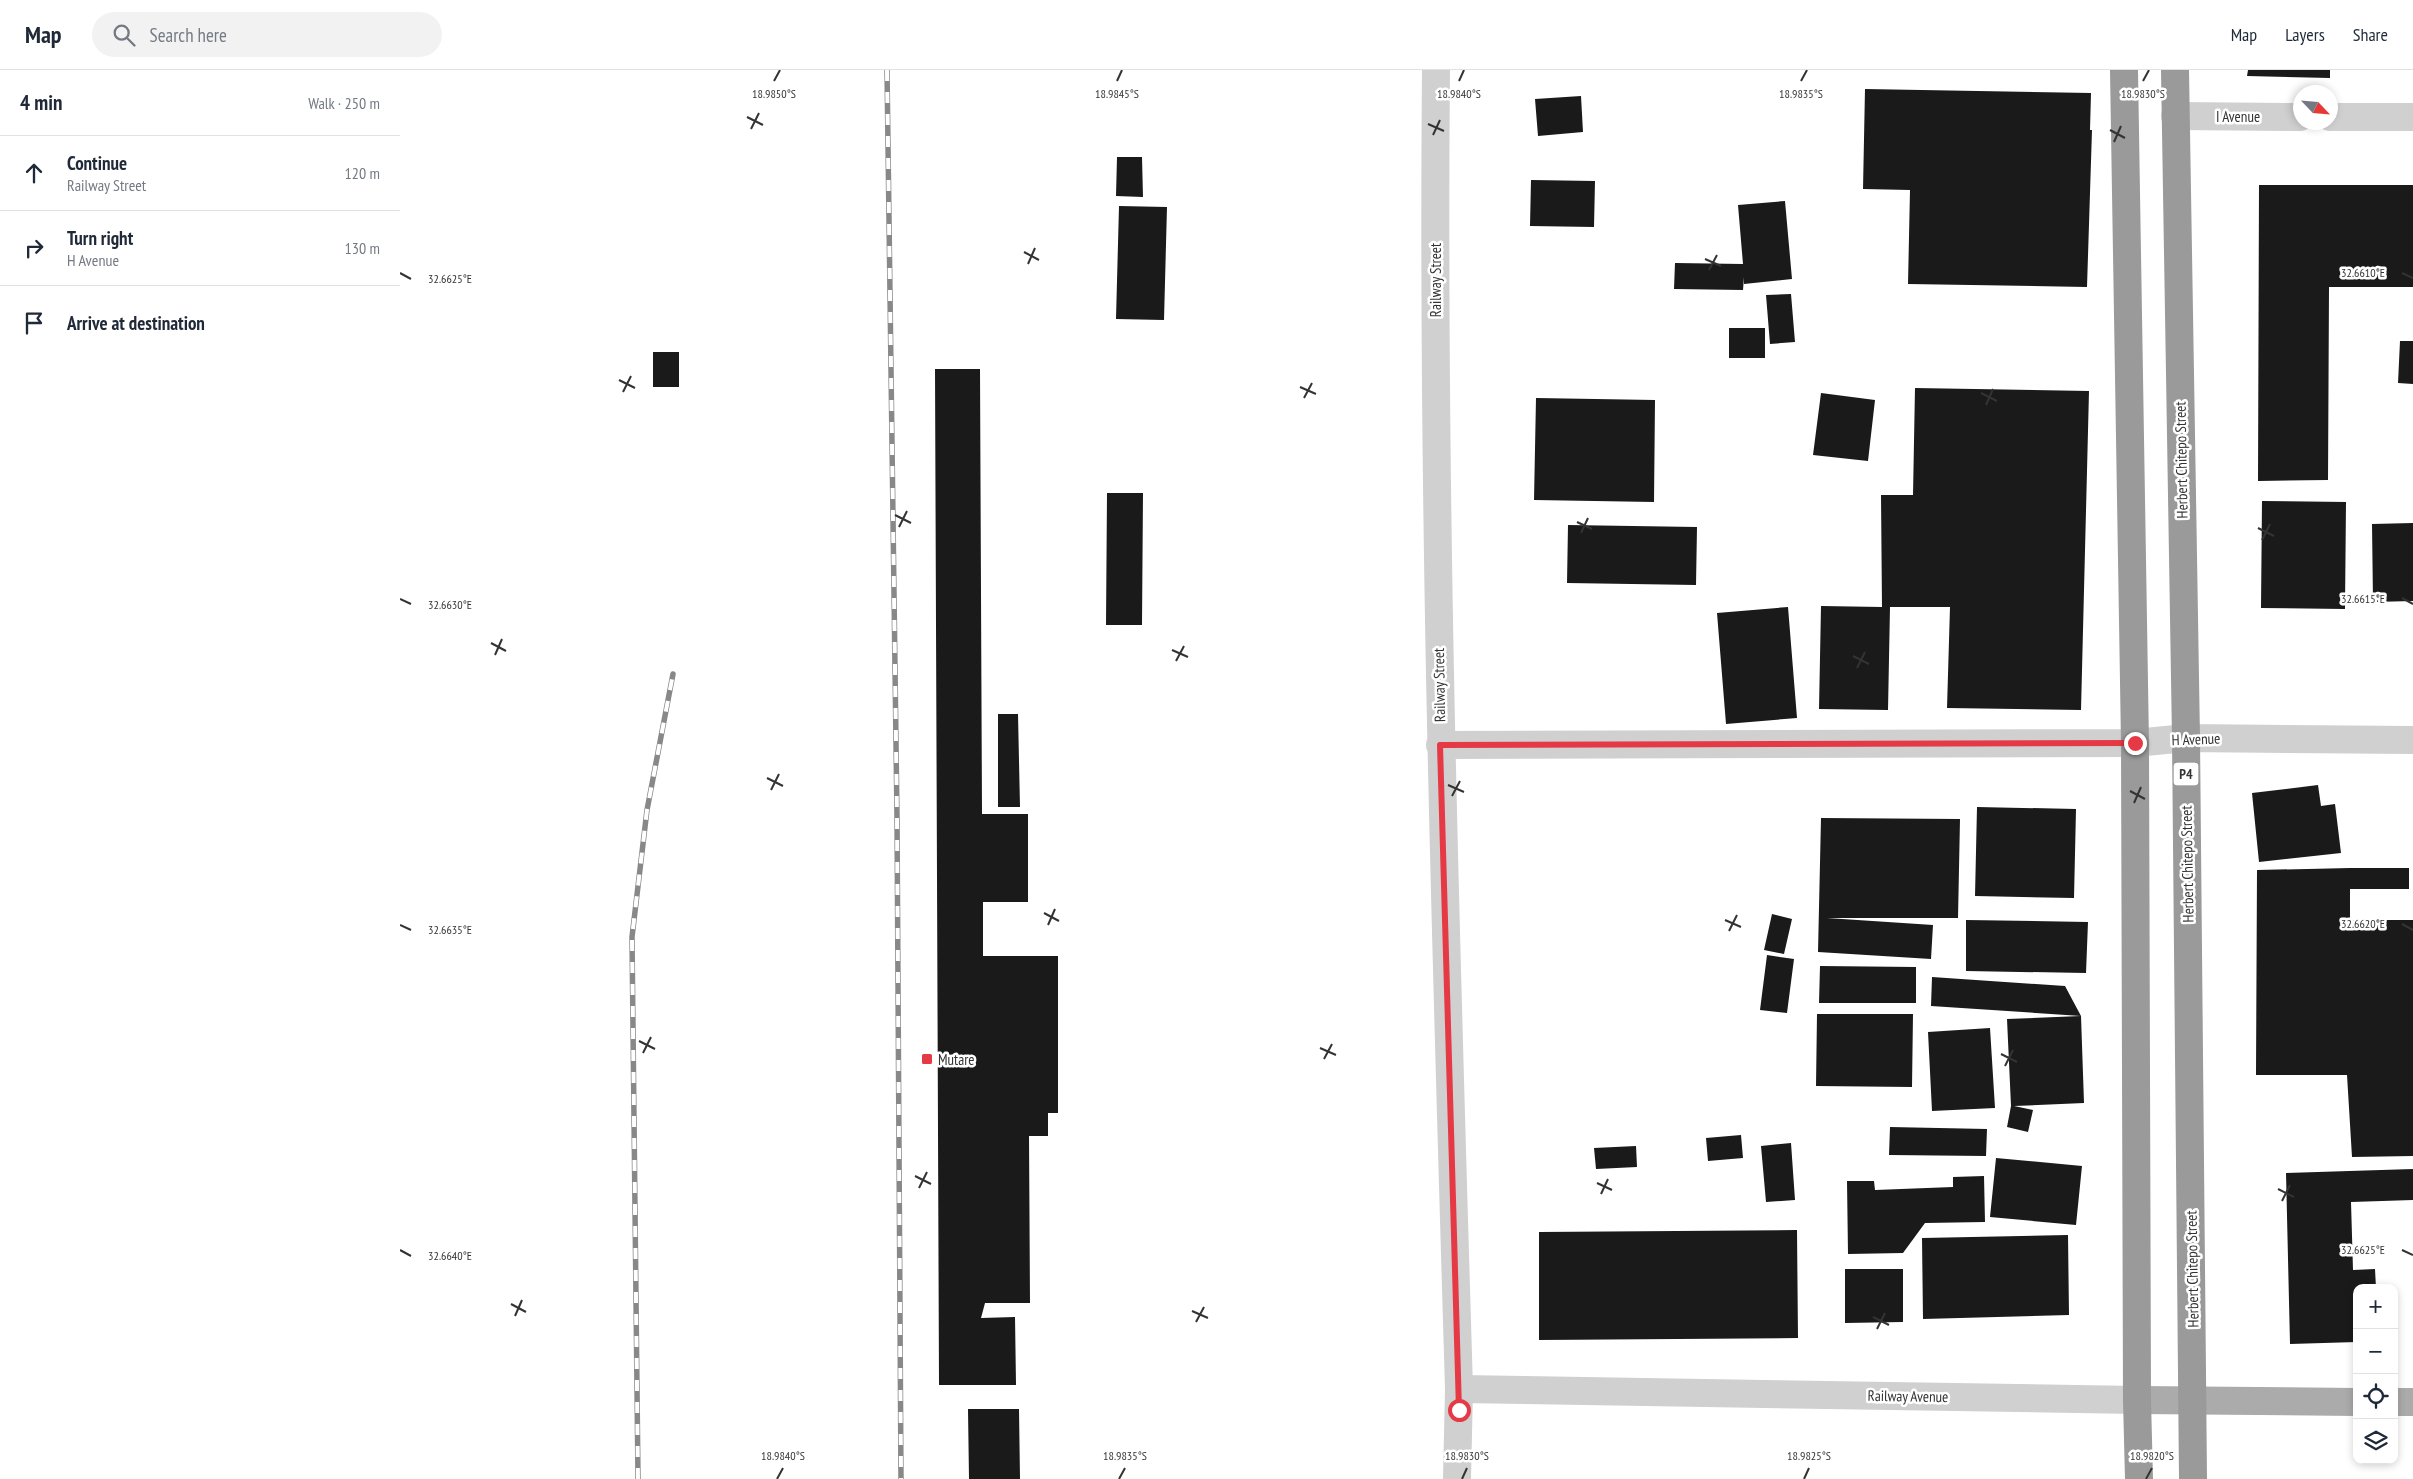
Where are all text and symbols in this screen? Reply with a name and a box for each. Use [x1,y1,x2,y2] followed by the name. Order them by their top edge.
[92,12,442,57] search box
[25,19,62,50] text: Map
[110,21,138,49] icon: search
[150,23,227,47] text: Search here
[2231,23,2257,46] text: Map
[2285,23,2325,46] text: Layers
[2353,23,2388,46] text: Share
[2293,85,2338,130] north arrow
[752,86,796,101] text: 18.9850°S
[1095,86,1139,101] text: 18.9845°S
[1437,86,1481,101] text: 18.9840°S
[1779,86,1823,101] text: 18.9835°S
[2121,86,2165,101] text: 18.9830°S
[20,89,62,116] text: 4 min
[308,93,380,113] text: Walk · 250 m
[2216,107,2260,126] street label: I Avenue
[67,151,127,175] text: Continue
[20,159,48,187] icon: ahead
[345,163,380,183] text: 120 m
[67,175,146,195] text: Railway Street
[67,226,133,250] text: Turn right
[20,234,48,262] icon: right
[345,238,380,258] text: 130 m
[1426,243,1445,317] street label: Railway Street
[67,250,119,270] text: H Avenue
[2341,265,2385,280] text: 32.6610°E
[428,271,472,286] text: 32.6625°E
[20,309,48,337] icon: arrive
[67,311,205,335] text: Arrive at destination
[2170,401,2192,519] street label: Herbert Chitepo Street
[2341,591,2385,606] text: 32.6615°E
[428,597,472,612] text: 32.6630°E
[1429,648,1449,722] street label: Railway Street
[2171,729,2221,749] street label: H Avenue
[2124,732,2147,755] route end
[2174,762,2198,786] road number: P4
[2176,805,2198,923] street label: Herbert Chitepo Street
[2341,916,2385,931] text: 32.6620°E
[428,922,472,937] text: 32.6635°E
[938,1050,975,1069] place label: Mutare
[920,1052,934,1066] marker: Mutare
[2181,1210,2203,1328] street label: Herbert Chitepo Street
[2341,1242,2385,1257] text: 32.6625°E
[428,1248,472,1263] text: 32.6640°E
[2353,1284,2398,1464] map controls
[2353,1284,2398,1329] button: +
[2353,1329,2398,1374] button: −
[2353,1374,2398,1419] button: locate
[1867,1386,1949,1406] street label: Railway Avenue
[1448,1399,1471,1422] route start
[2353,1419,2398,1464] button: layers
[761,1448,805,1463] text: 18.9840°S
[1103,1448,1147,1463] text: 18.9835°S
[1445,1448,1489,1463] text: 18.9830°S
[1787,1448,1831,1463] text: 18.9825°S
[2130,1448,2174,1463] text: 18.9820°S

